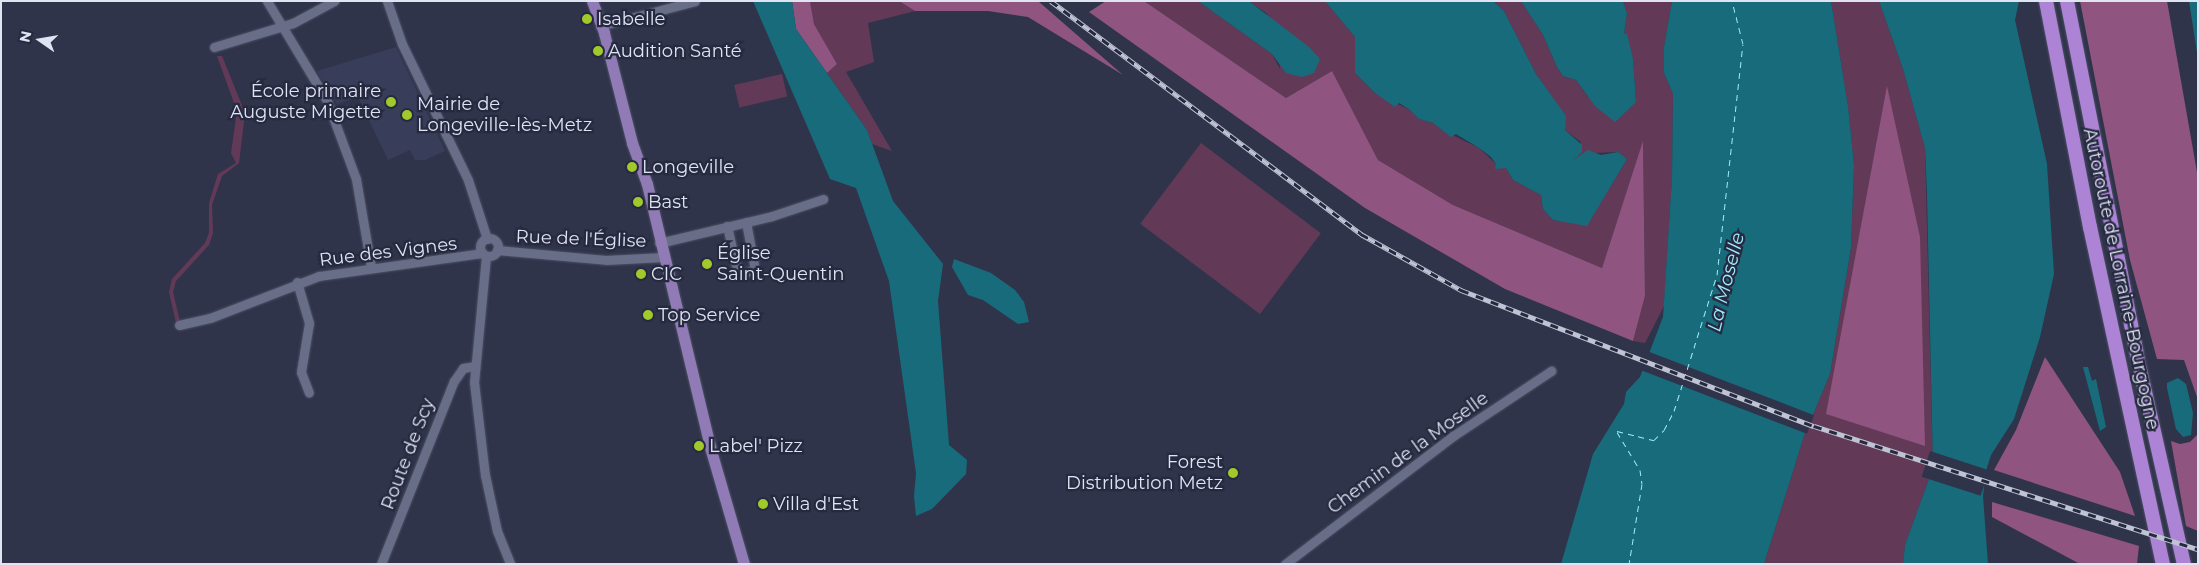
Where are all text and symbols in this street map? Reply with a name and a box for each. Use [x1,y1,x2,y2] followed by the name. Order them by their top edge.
[597,8,665,30] place label: Isabelle
[581,13,593,25] marker: Isabelle
[15,15,65,65] north arrow
[15,29,35,44] text: N
[608,40,742,62] place label: Audition Santé
[592,45,604,57] marker: Audition Santé
[230,81,381,124] place label: École primaire Auguste Migette
[417,94,592,136] place label: Mairie de Longeville-lès-Metz
[385,96,397,108] marker: École primaire Auguste Migette
[401,109,413,121] marker: Mairie de Longeville-lès-Metz
[2078,126,2164,432] street label: Autoroute de Lorraine-Bourgogne
[642,156,734,178] place label: Longeville
[626,161,638,173] marker: Longeville
[648,191,688,213] place label: Bast
[632,196,644,208] marker: Bast
[515,226,647,252] street label: Rue de l'Église
[1703,230,1749,334] water label: La Moselle
[318,233,458,271] street label: Rue des Vignes
[717,243,844,286] place label: Église Saint-Quentin
[701,258,713,270] marker: Église Saint-Quentin
[651,263,682,285] place label: CIC
[635,268,647,280] marker: CIC
[658,304,760,326] place label: Top Service
[642,309,654,321] marker: Top Service
[1323,387,1493,519] street label: Chemin de la Moselle
[377,395,439,513] street label: Route de Scy
[709,435,803,457] place label: Label' Pizz
[693,440,705,452] marker: Label' Pizz
[1066,452,1223,494] place label: Forest Distribution Metz
[1227,467,1239,479] marker: Forest Distribution Metz
[773,493,859,515] place label: Villa d'Est
[757,498,769,510] marker: Villa d'Est

